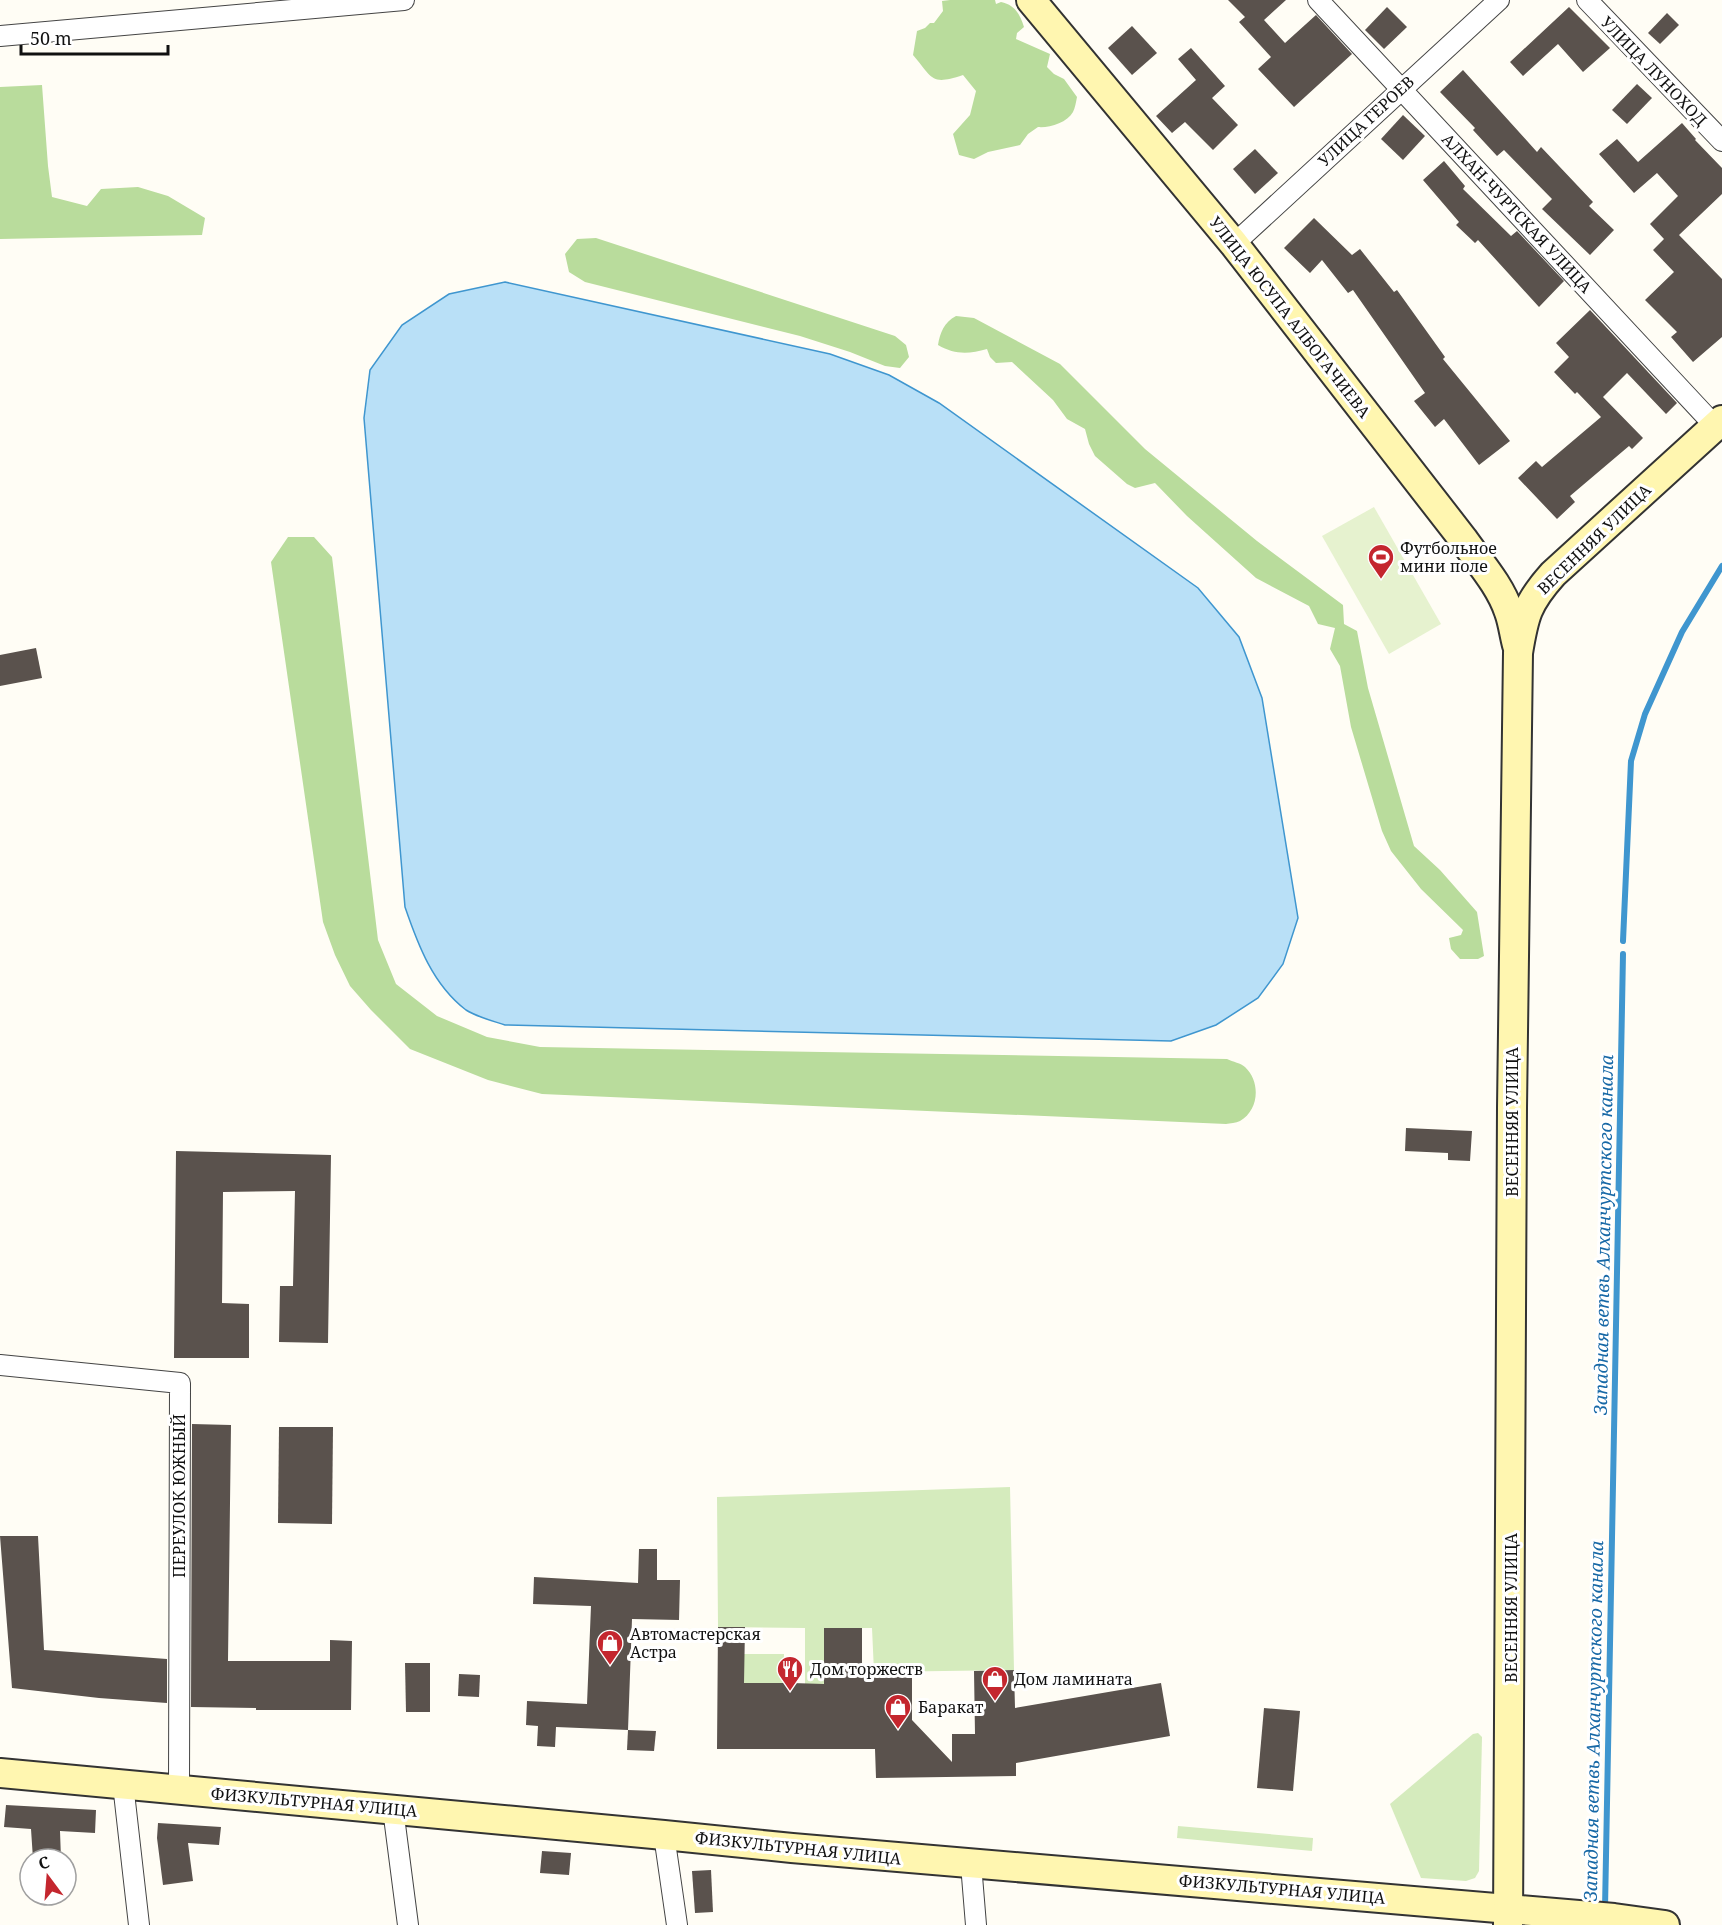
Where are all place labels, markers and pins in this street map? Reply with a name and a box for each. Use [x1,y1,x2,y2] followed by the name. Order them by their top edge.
[1400,537,1497,577] place label: Футбольное мини поле
[1366,542,1396,580] sports icon: Футбольное мини поле
[630,1623,761,1663] place label: Автомастерская Астра
[595,1628,625,1666] shop icon: Автомастерская Астра
[775,1654,805,1692] restaurant icon: Дом торжеств
[810,1658,923,1680] place label: Дом торжеств
[980,1664,1010,1702] shop icon: Дом ламината
[1014,1668,1133,1690] place label: Дом ламината
[883,1692,913,1730] shop icon: Баракат
[918,1696,984,1718] place label: Баракат

